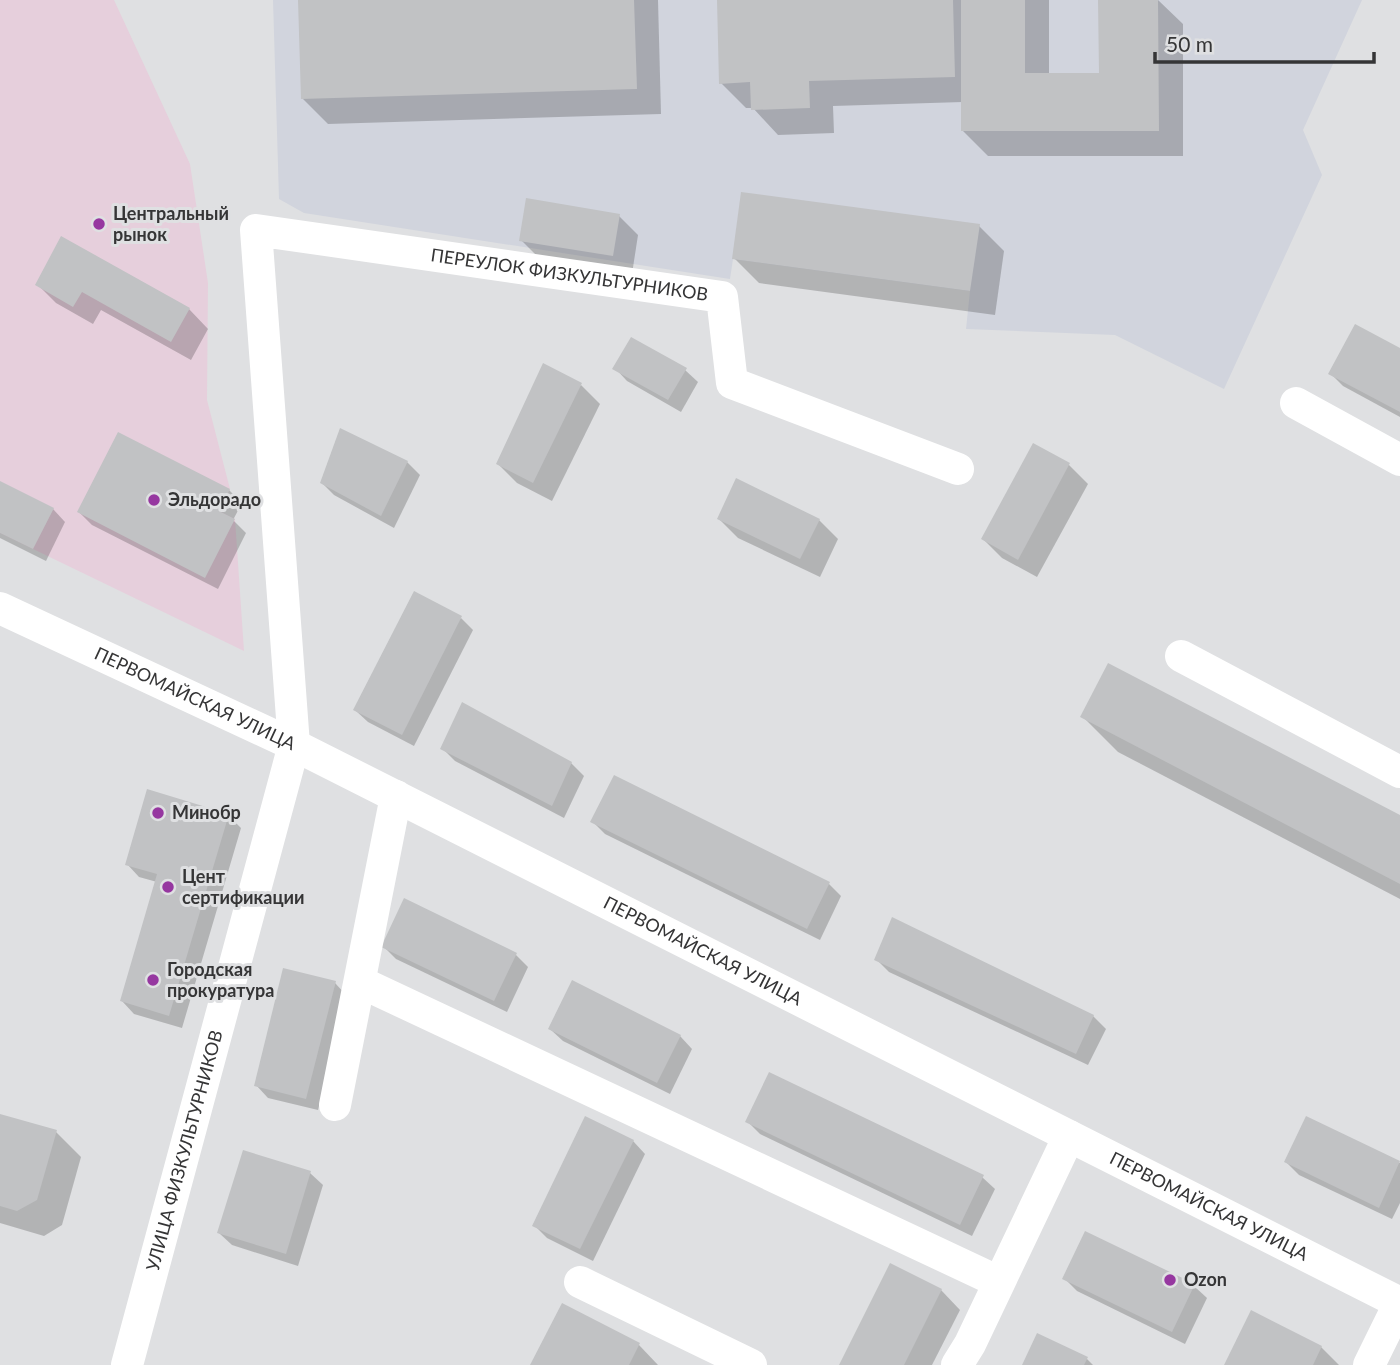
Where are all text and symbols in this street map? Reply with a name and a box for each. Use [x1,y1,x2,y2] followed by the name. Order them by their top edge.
[1155,21,1374,65] scale bar
[1166,31,1213,56] text: 50 m
[113,202,229,245] place label: Центральный рынок
[91,216,107,232] marker: Центральный рынок
[429,243,710,305] street label: ПЕРЕУЛОК ФИЗКУЛЬТУРНИКОВ
[168,488,261,510] place label: Эльдорадо
[146,492,162,508] marker: Эльдорадо
[91,642,300,755] street label: ПЕРВОМАЙСКАЯ УЛИЦА
[172,801,241,823] place label: Минобр
[150,805,166,821] marker: Минобр
[182,865,305,908] place label: Цент сертификации
[160,879,176,895] marker: Цент сертификации
[600,891,807,1010] street label: ПЕРВОМАЙСКАЯ УЛИЦА
[167,958,274,1001] place label: Городская прокуратура
[145,972,161,988] marker: Городская прокуратура
[141,1028,227,1273] street label: УЛИЦА ФИЗКУЛЬТУРНИКОВ
[1106,1146,1313,1265] street label: ПЕРВОМАЙСКАЯ УЛИЦА
[1184,1268,1227,1290] place label: Ozon
[1162,1272,1178,1288] marker: Ozon

